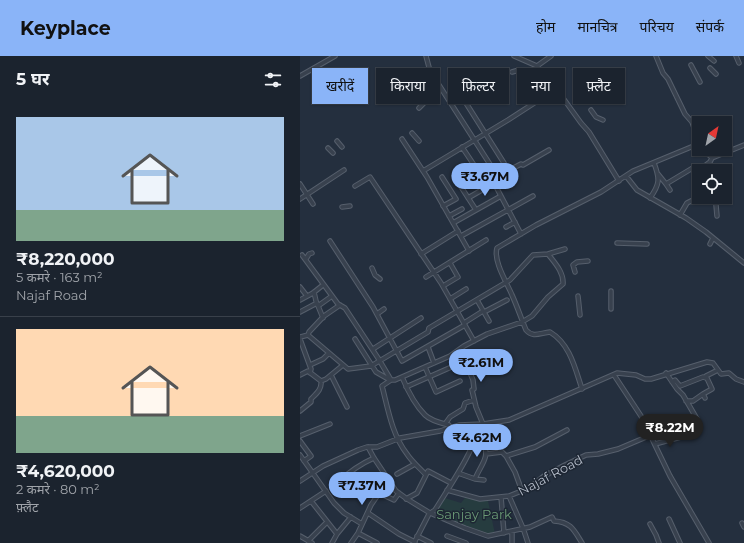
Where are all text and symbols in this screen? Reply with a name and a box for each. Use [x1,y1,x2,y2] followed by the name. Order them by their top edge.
[20,17,111,40] text: Keyplace
[536,18,555,36] text: होम
[577,18,618,36] text: मानचित्र
[640,18,674,36] text: परिचय
[696,18,724,36] text: संपर्क
[312,68,368,104] chip: खरीदें
[376,68,440,104] chip: किराया
[448,68,509,104] chip: फ़िल्टर
[517,68,565,104] chip: नया
[573,68,625,104] chip: फ़्लैट
[16,69,49,89] text: 5 घर
[262,69,284,91] icon: filters
[692,116,732,156] north arrow
[692,116,732,204] map controls
[114,143,186,215] icon: home
[452,163,518,197] pin: ₹3.67M
[692,164,732,204] button: locate
[460,168,510,184] text: ₹3.67M
[16,249,115,269] text: ₹8,220,000
[16,269,103,285] text: 5 कमरे · 163 m²
[16,287,87,303] text: Najaf Road
[448,349,514,383] pin: ₹2.61M
[458,354,504,370] text: ₹2.61M
[114,355,186,427] icon: home
[637,414,703,448] pin: ₹8.22M
[645,419,695,435] text: ₹8.22M
[444,424,510,458] pin: ₹4.62M
[452,429,502,445] text: ₹4.62M
[515,451,585,499] street label: Najaf Road
[16,461,115,481] text: ₹4,620,000
[329,472,395,506] pin: ₹7.37M
[338,477,386,493] text: ₹7.37M
[16,481,100,497] text: 2 कमरे · 80 m²
[16,499,39,515] text: फ़्लैट
[436,506,512,522] park label: Sanjay Park

